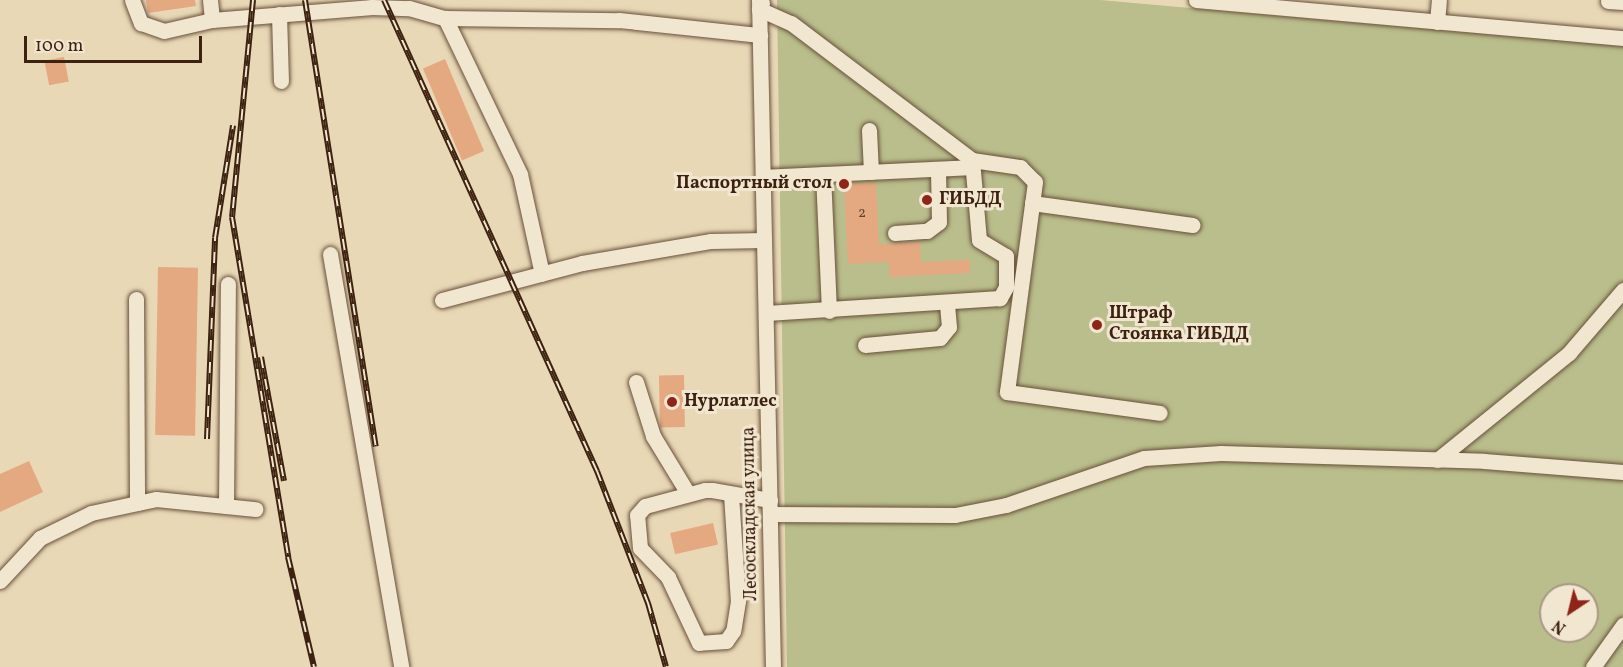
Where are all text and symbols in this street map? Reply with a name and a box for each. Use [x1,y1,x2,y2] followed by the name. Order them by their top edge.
[27,24,206,62] scale bar
[35,34,84,59] text: 100 m
[676,173,832,195] place label: Паспортный стол
[837,177,851,191] marker: Паспортный стол
[939,189,1002,211] place label: ГИБДД
[920,193,934,207] marker: ГИБДД
[858,205,866,223] house number: 2
[1109,304,1249,346] place label: Штраф Стоянка ГИБДД
[1090,318,1104,332] marker: Штраф Стоянка ГИБДД
[684,391,777,413] place label: Нурлатлес
[665,395,679,409] marker: Нурлатлес
[739,427,763,601] street label: Лесоскладская улица
[1539,583,1599,643] north arrow
[1549,614,1571,638] text: N

